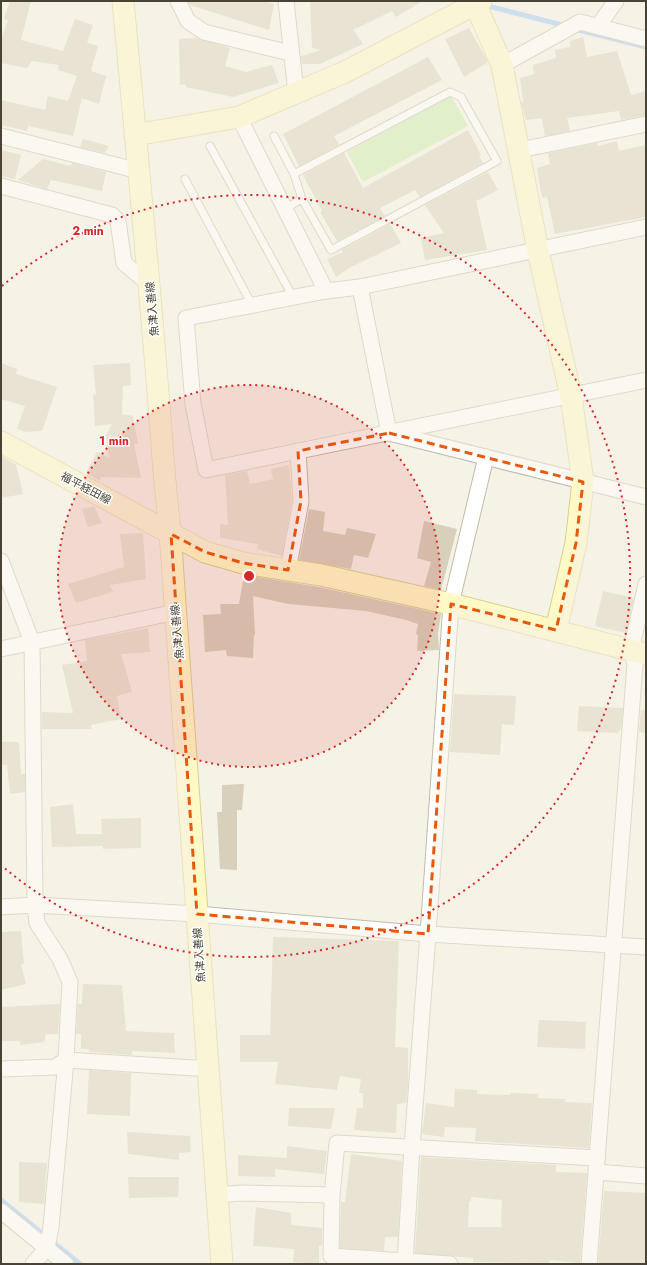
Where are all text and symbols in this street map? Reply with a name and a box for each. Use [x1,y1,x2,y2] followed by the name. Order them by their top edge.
[72,222,104,240] text: 2 min
[142,281,162,337] street label: 魚津入善線
[99,432,129,450] text: 1 min
[58,468,114,508] street label: 福平経田線
[242,569,256,583] centre of rings
[167,604,187,660] street label: 魚津入善線
[189,927,209,983] street label: 魚津入善線

